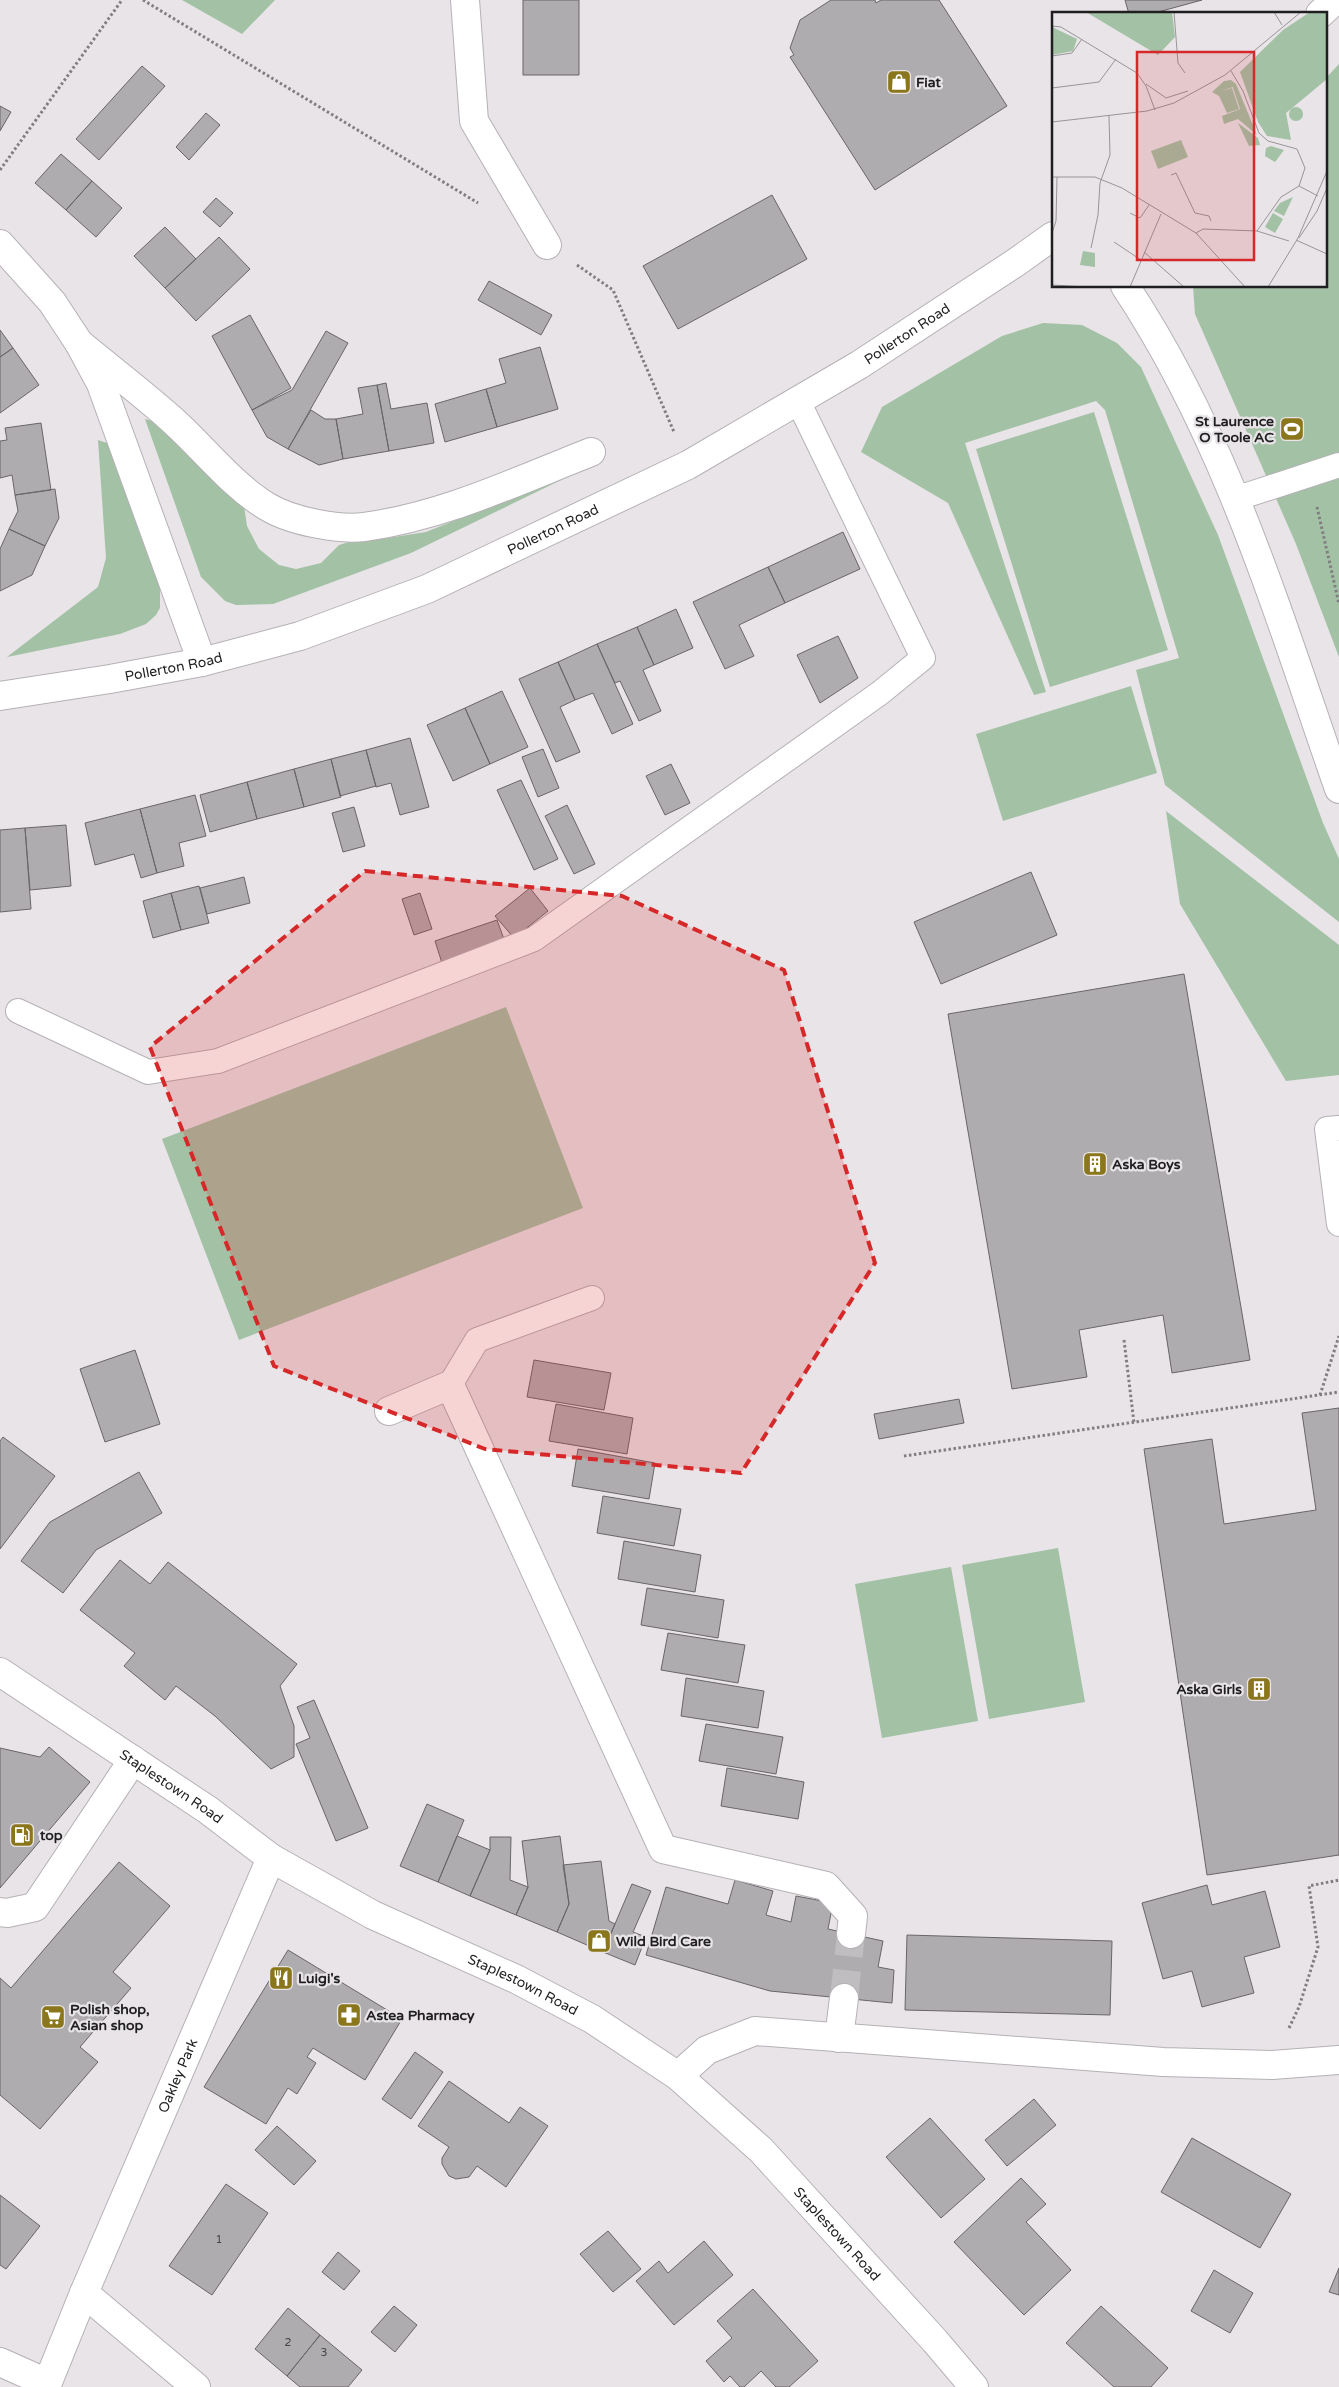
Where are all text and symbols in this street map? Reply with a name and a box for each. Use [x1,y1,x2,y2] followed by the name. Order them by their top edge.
[1052,12,1326,288] inset map
[886,69,912,95] shop icon: Fiat
[916,74,942,91] place label: Fiat
[861,299,953,368] street label: Pollerton Road
[1195,413,1274,446] place label: St Laurence O Toole AC
[1279,416,1305,442] sports icon: St Laurence O Toole AC
[504,500,601,558] street label: Pollerton Road
[123,648,224,685] street label: Pollerton Road
[1082,1151,1108,1177] building icon: Aska Boys
[1112,1156,1181,1173] place label: Aska Boys
[1246,1676,1272,1702] building icon: Aska Girls
[1176,1681,1242,1698] place label: Aska Girls
[117,1745,226,1827] street label: Staplestown Road
[9,1822,35,1848] fuel station icon: top
[39,1827,63,1844] place label: top
[586,1928,612,1954] shop icon: Wild Bird Care
[616,1933,711,1950] place label: Wild Bird Care
[465,1950,581,2019] street label: Staplestown Road
[268,1965,294,1991] restaurant icon: Luigi's
[298,1970,341,1987] place label: Luigi's
[70,2001,150,2034] place label: Polish shop, Asian shop
[336,2002,362,2028] pharmacy icon: Astea Pharmacy
[40,2004,66,2030] supermarket icon: Polish shop, Asian shop
[366,2007,475,2024] place label: Astea Pharmacy
[154,2036,201,2115] street label: Oakley Park
[790,2184,884,2284] street label: Staplestown Road
[216,2233,222,2246] house number: 1
[285,2336,292,2349] house number: 2
[321,2346,328,2359] house number: 3

